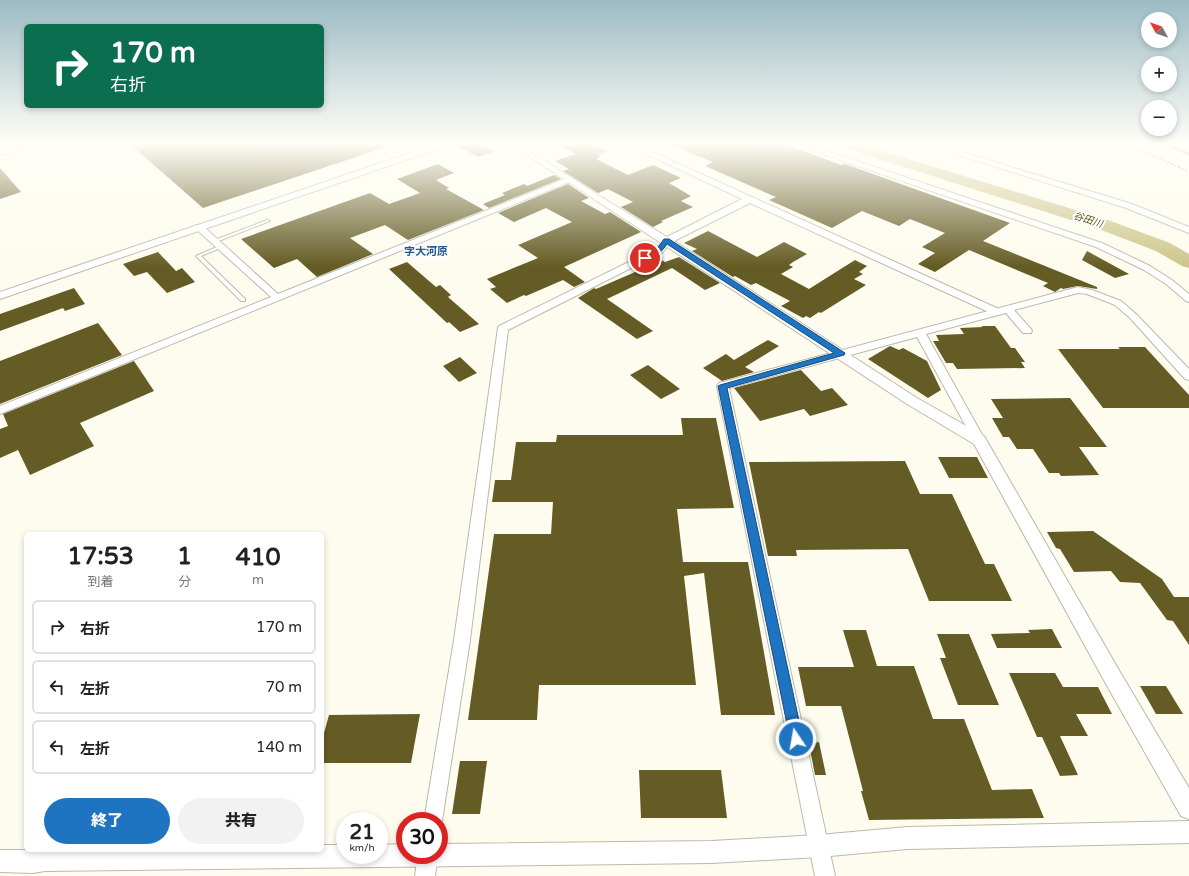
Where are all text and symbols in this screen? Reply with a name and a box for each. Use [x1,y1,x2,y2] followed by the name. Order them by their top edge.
[1141,12,1177,48] north arrow
[1141,12,1177,136] map controls
[110,36,196,70] text: 170 m
[44,40,96,92] icon: right
[1141,56,1177,92] button: +
[110,74,146,96] text: 右折
[1141,100,1177,136] button: −
[1072,210,1105,231] water label: 谷田川
[628,241,662,275] pin
[404,245,448,258] district label: 字大河原
[634,247,656,269] icon: arrive
[67,542,134,571] text: 17:53
[177,542,192,571] text: 1
[235,543,281,572] text: 410
[252,572,264,588] text: m
[88,574,114,590] text: 到着
[178,574,191,590] text: 分
[46,616,68,638] icon: right
[256,618,302,636] text: 170 m
[80,620,110,638] text: 右折
[46,676,68,698] icon: left
[265,678,302,696] text: 70 m
[80,680,110,698] text: 左折
[775,718,817,760] position arrow
[46,736,68,758] icon: left
[256,738,302,756] text: 140 m
[80,740,110,758] text: 左折
[44,798,170,844] button: 終了
[178,798,304,844] button: 共有
[396,812,448,864] speed limit sign: 30
[349,821,375,845] text: 21
[349,842,375,854] text: km/h

